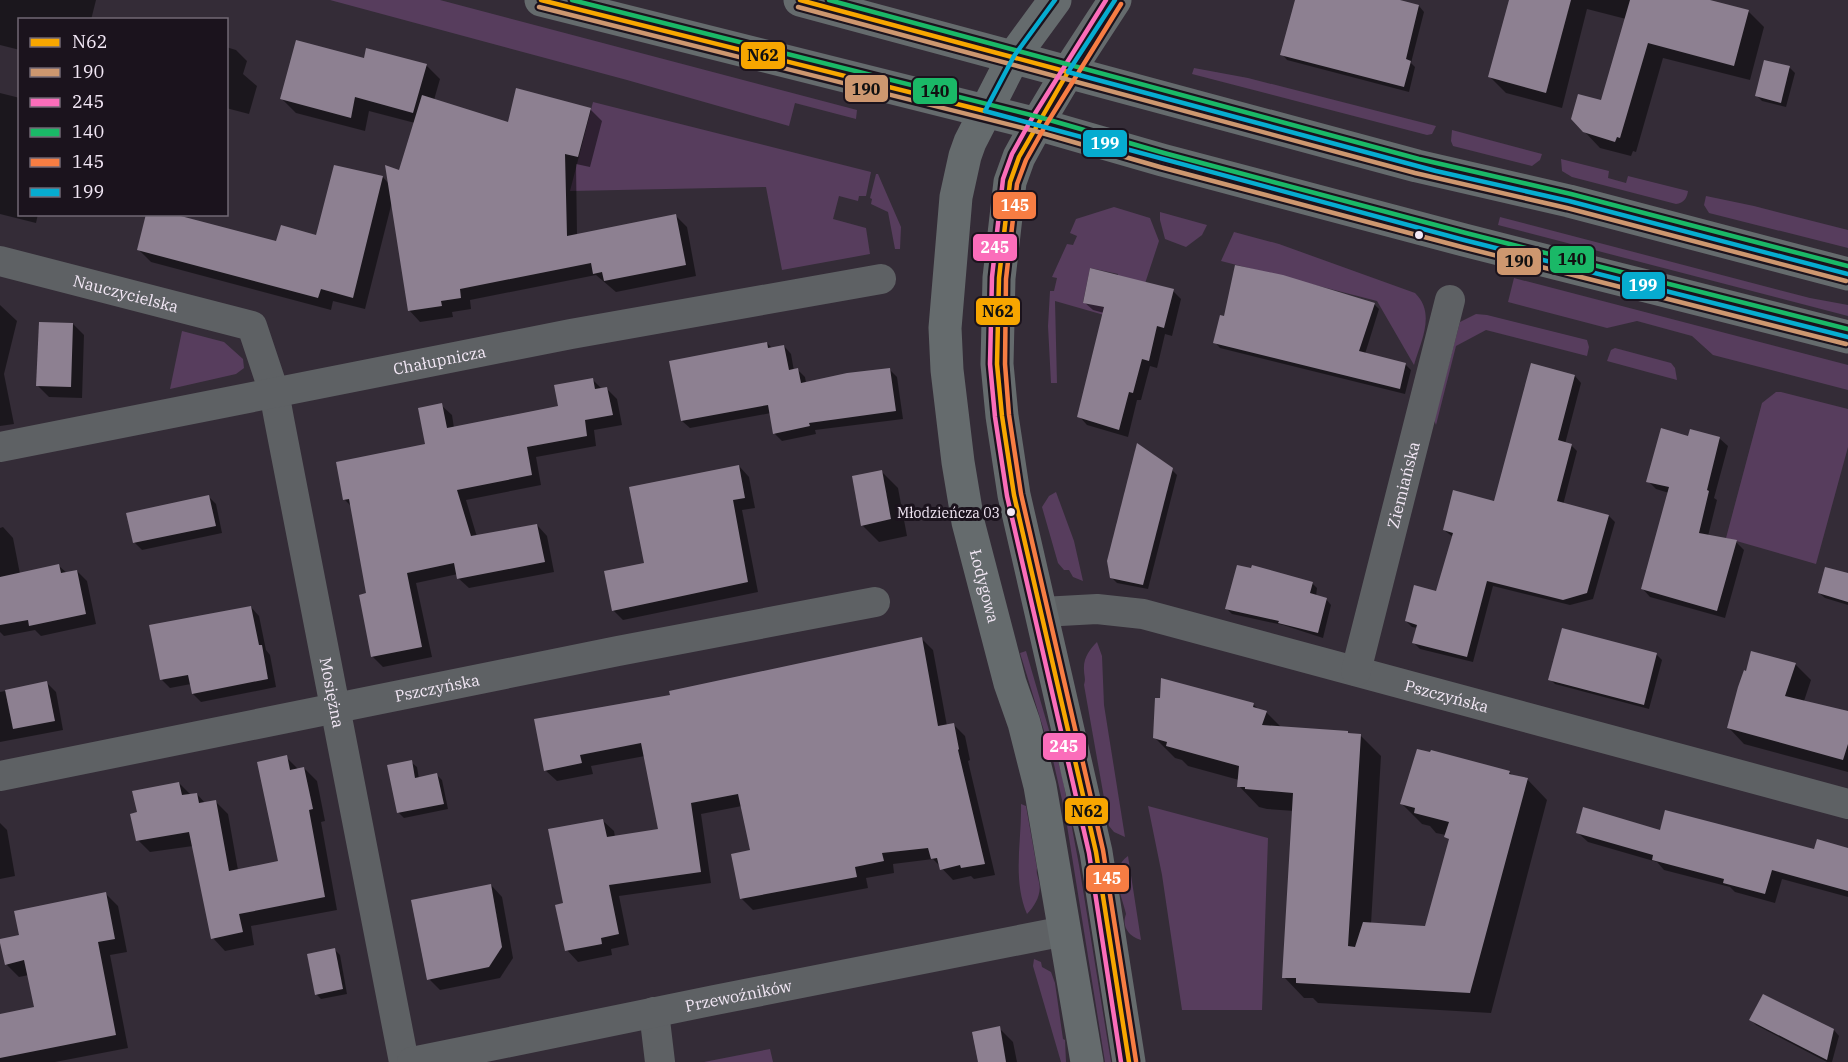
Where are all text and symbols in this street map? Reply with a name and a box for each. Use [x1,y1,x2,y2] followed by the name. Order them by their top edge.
[18,18,228,216] legend
[72,30,108,53] text: N62
[740,41,786,70] line badge: N62
[747,45,779,65] text: N62
[72,60,104,83] text: 190
[844,74,889,103] line badge: 190
[912,77,958,105] line badge: 140
[852,79,881,99] text: 190
[921,81,950,101] text: 140
[72,90,104,113] text: 245
[72,120,104,143] text: 140
[1082,129,1128,158] line badge: 199
[1091,133,1119,153] text: 199
[72,150,104,173] text: 145
[72,180,104,203] text: 199
[992,191,1037,220] line badge: 145
[1001,195,1029,215] text: 145
[1413,229,1425,241] unlabelled marker
[972,233,1018,262] line badge: 245
[981,237,1009,257] text: 245
[1549,245,1595,274] line badge: 140
[1496,247,1542,276] line badge: 190
[1558,249,1587,269] text: 140
[1505,251,1534,271] text: 190
[71,270,181,317] street label: Nauczycielska
[1621,271,1666,300] line badge: 199
[1629,275,1657,295] text: 199
[975,297,1021,326] line badge: N62
[982,301,1014,321] text: N62
[391,341,488,379] street label: Chałupnicza
[1383,439,1424,530] street label: Ziemiańska
[897,504,1000,522] place label: Młodzieńcza 03
[1005,506,1017,518] marker: Młodzieńcza 03
[966,547,1004,625] street label: Łodygowa
[316,656,349,730] street label: Mosiężna
[393,669,482,706] street label: Pszczyńska
[1403,675,1491,717] street label: Pszczyńska
[1042,732,1087,761] line badge: 245
[1050,736,1078,756] text: 245
[1064,797,1109,825] line badge: N62
[1071,801,1103,821] text: N62
[1085,864,1130,893] line badge: 145
[1093,868,1121,888] text: 145
[683,975,794,1016] street label: Przewoźników

